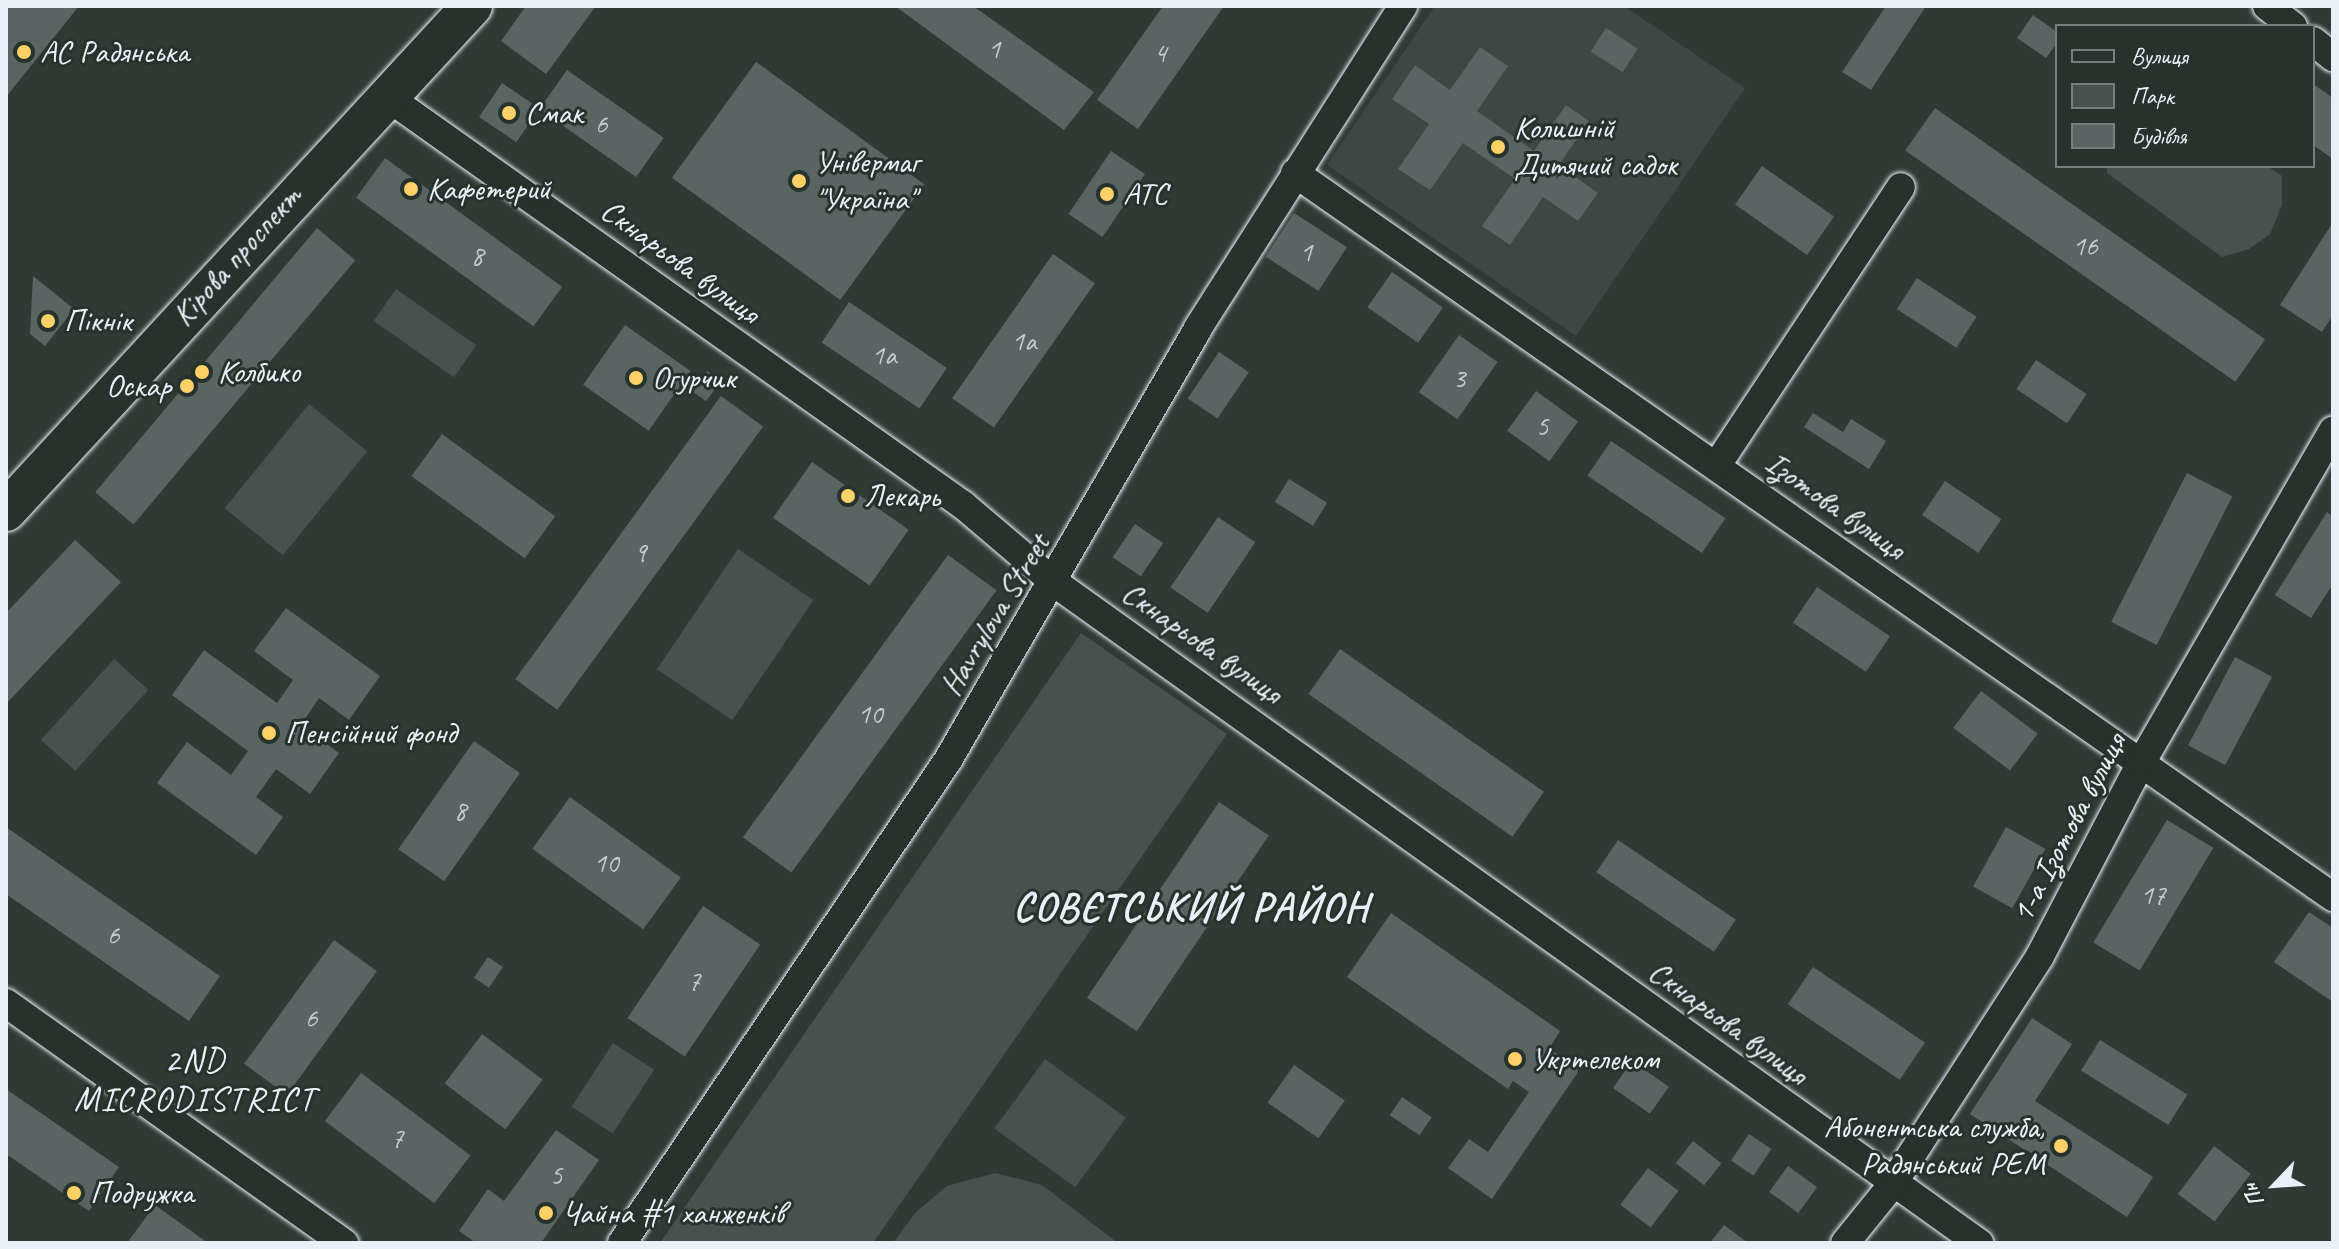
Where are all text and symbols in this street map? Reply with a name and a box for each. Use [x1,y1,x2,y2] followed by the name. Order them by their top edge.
[2055,24,2315,168] legend
[988,32,1000,66] house number: 1
[40,33,187,71] place label: АС Радянська
[1154,36,1166,70] house number: 4
[2131,41,2188,71] text: Вулиця
[15,43,33,61] marker: АС Радянська
[2131,81,2174,111] text: Парк
[525,94,583,132] place label: Смак
[500,104,518,122] marker: Смак
[595,107,607,141] house number: 6
[1514,110,1677,185] place label: Колишній Дитячий садок
[2131,121,2187,151] text: Будівля
[1489,138,1507,156] marker: Колишній Дитячий садок
[815,144,919,219] place label: Універмаг "Україна"
[427,170,551,208] place label: Кафетерий
[790,172,808,190] marker: Універмаг "Україна"
[1123,175,1168,213] place label: АТС
[164,178,310,334] street label: Кірова проспект
[402,180,420,198] marker: Кафетерий
[1098,185,1116,203] marker: АТС
[594,192,766,332] street label: Скнарьова вулиця
[2072,229,2098,263] house number: 16
[1300,235,1312,269] house number: 1
[471,239,483,273] house number: 8
[64,302,132,340] place label: Пікнік
[39,312,57,330] marker: Пікнік
[1012,324,1036,358] house number: 1а
[872,338,896,372] house number: 1а
[218,353,300,391] place label: Колбико
[652,359,736,397] place label: Огурчик
[1453,361,1465,395] house number: 3
[193,363,211,381] marker: Колбико
[106,367,171,405] place label: Оскар
[627,369,645,387] marker: Огурчик
[178,377,196,395] marker: Оскар
[1536,409,1548,443] house number: 5
[1758,444,1912,568] street label: Ізотова вулиця
[864,477,940,515] place label: Лекарь
[839,487,857,505] marker: Лекарь
[932,527,1058,703] street label: Havrylova Street
[634,536,646,570] house number: 9
[1115,574,1289,712] street label: Скнарьова вулиця
[857,697,883,731] house number: 10
[285,714,457,752] place label: Пенсійний фонд
[260,724,278,742] marker: Пенсійний фонд
[2003,727,2135,929] street label: 1-а Ізотова вулиця
[454,794,466,828] house number: 8
[593,846,619,880] house number: 10
[2140,878,2166,912] house number: 17
[1010,883,1372,931] district label: СОВЄТСЬКИЙ РАЙОН
[107,918,119,952] house number: 6
[1642,953,1814,1093] street label: Скнарьова вулиця
[688,964,700,998] house number: 7
[305,1001,317,1035] house number: 6
[74,1039,316,1118] district label: 2ND MICRODISTRICT
[1531,1040,1658,1078] place label: Укртелеком
[1506,1050,1524,1068] marker: Укртелеком
[1826,1109,2045,1184] place label: Абонентська служба, Радянський РЕМ
[391,1121,403,1155] house number: 7
[2052,1137,2070,1155] marker: Абонентська служба, Радянський РЕМ
[2235,1145,2315,1225] north arrow
[550,1158,562,1192] house number: 5
[90,1174,194,1212] place label: Подружка
[2236,1179,2271,1211] text: Пн
[65,1184,83,1202] marker: Подружка
[562,1194,784,1232] place label: Чайна #1 ханженків
[537,1204,555,1222] marker: Чайна #1 ханженків

